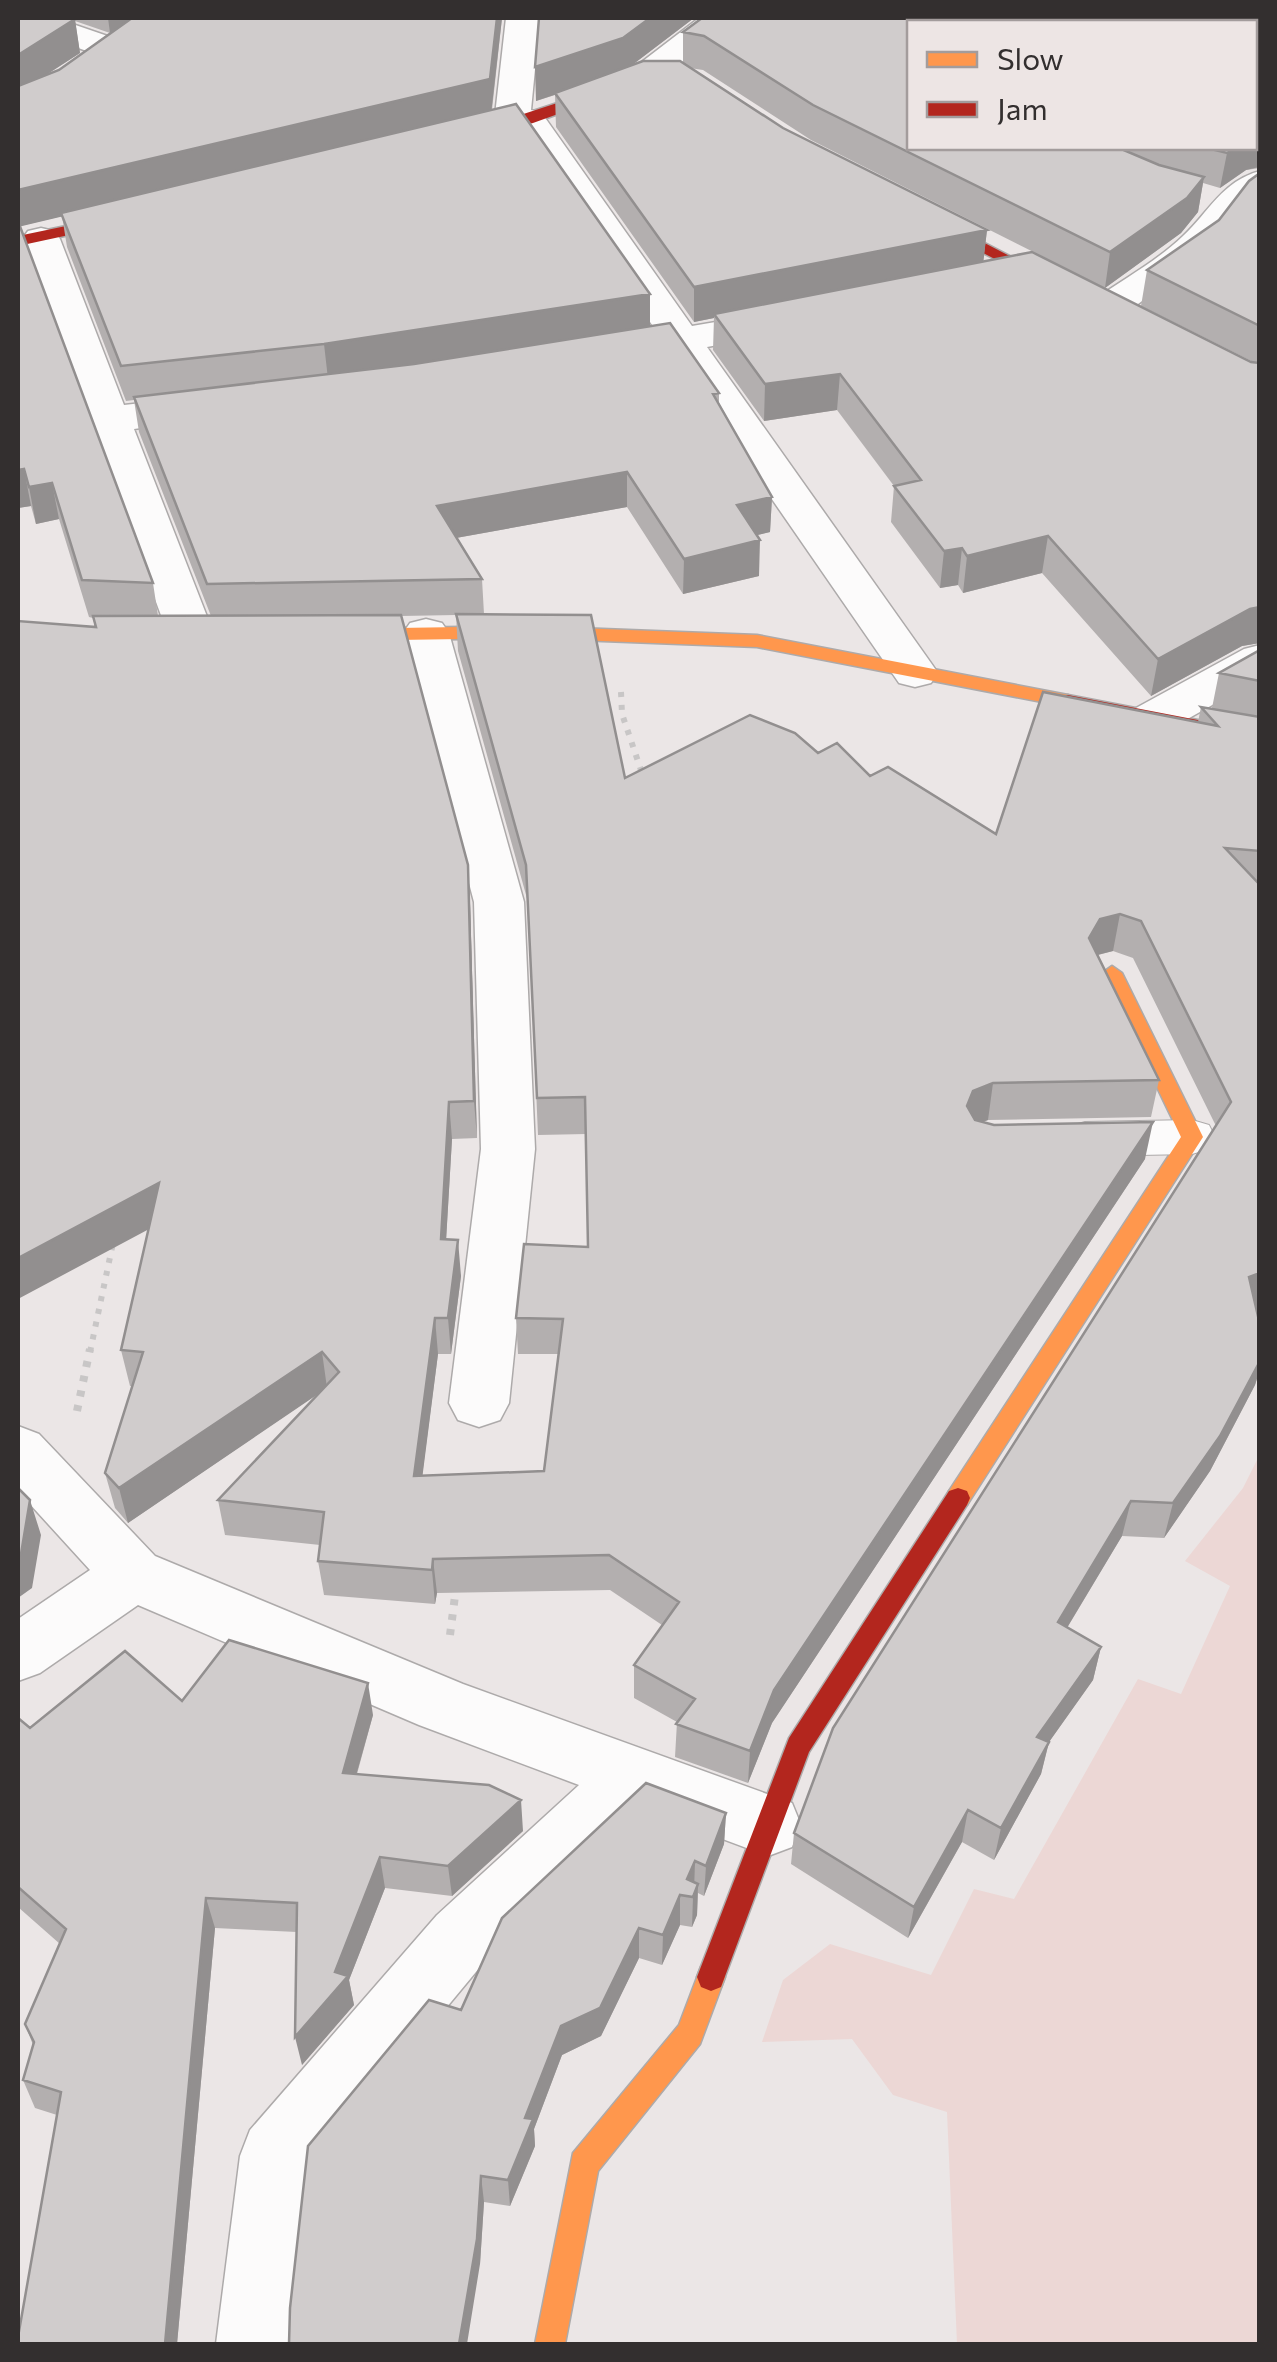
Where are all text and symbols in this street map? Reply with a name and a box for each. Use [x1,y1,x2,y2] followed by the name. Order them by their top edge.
[907,20,1257,150] legend
[997,39,1064,76] text: Slow
[997,89,1048,126] text: Jam

